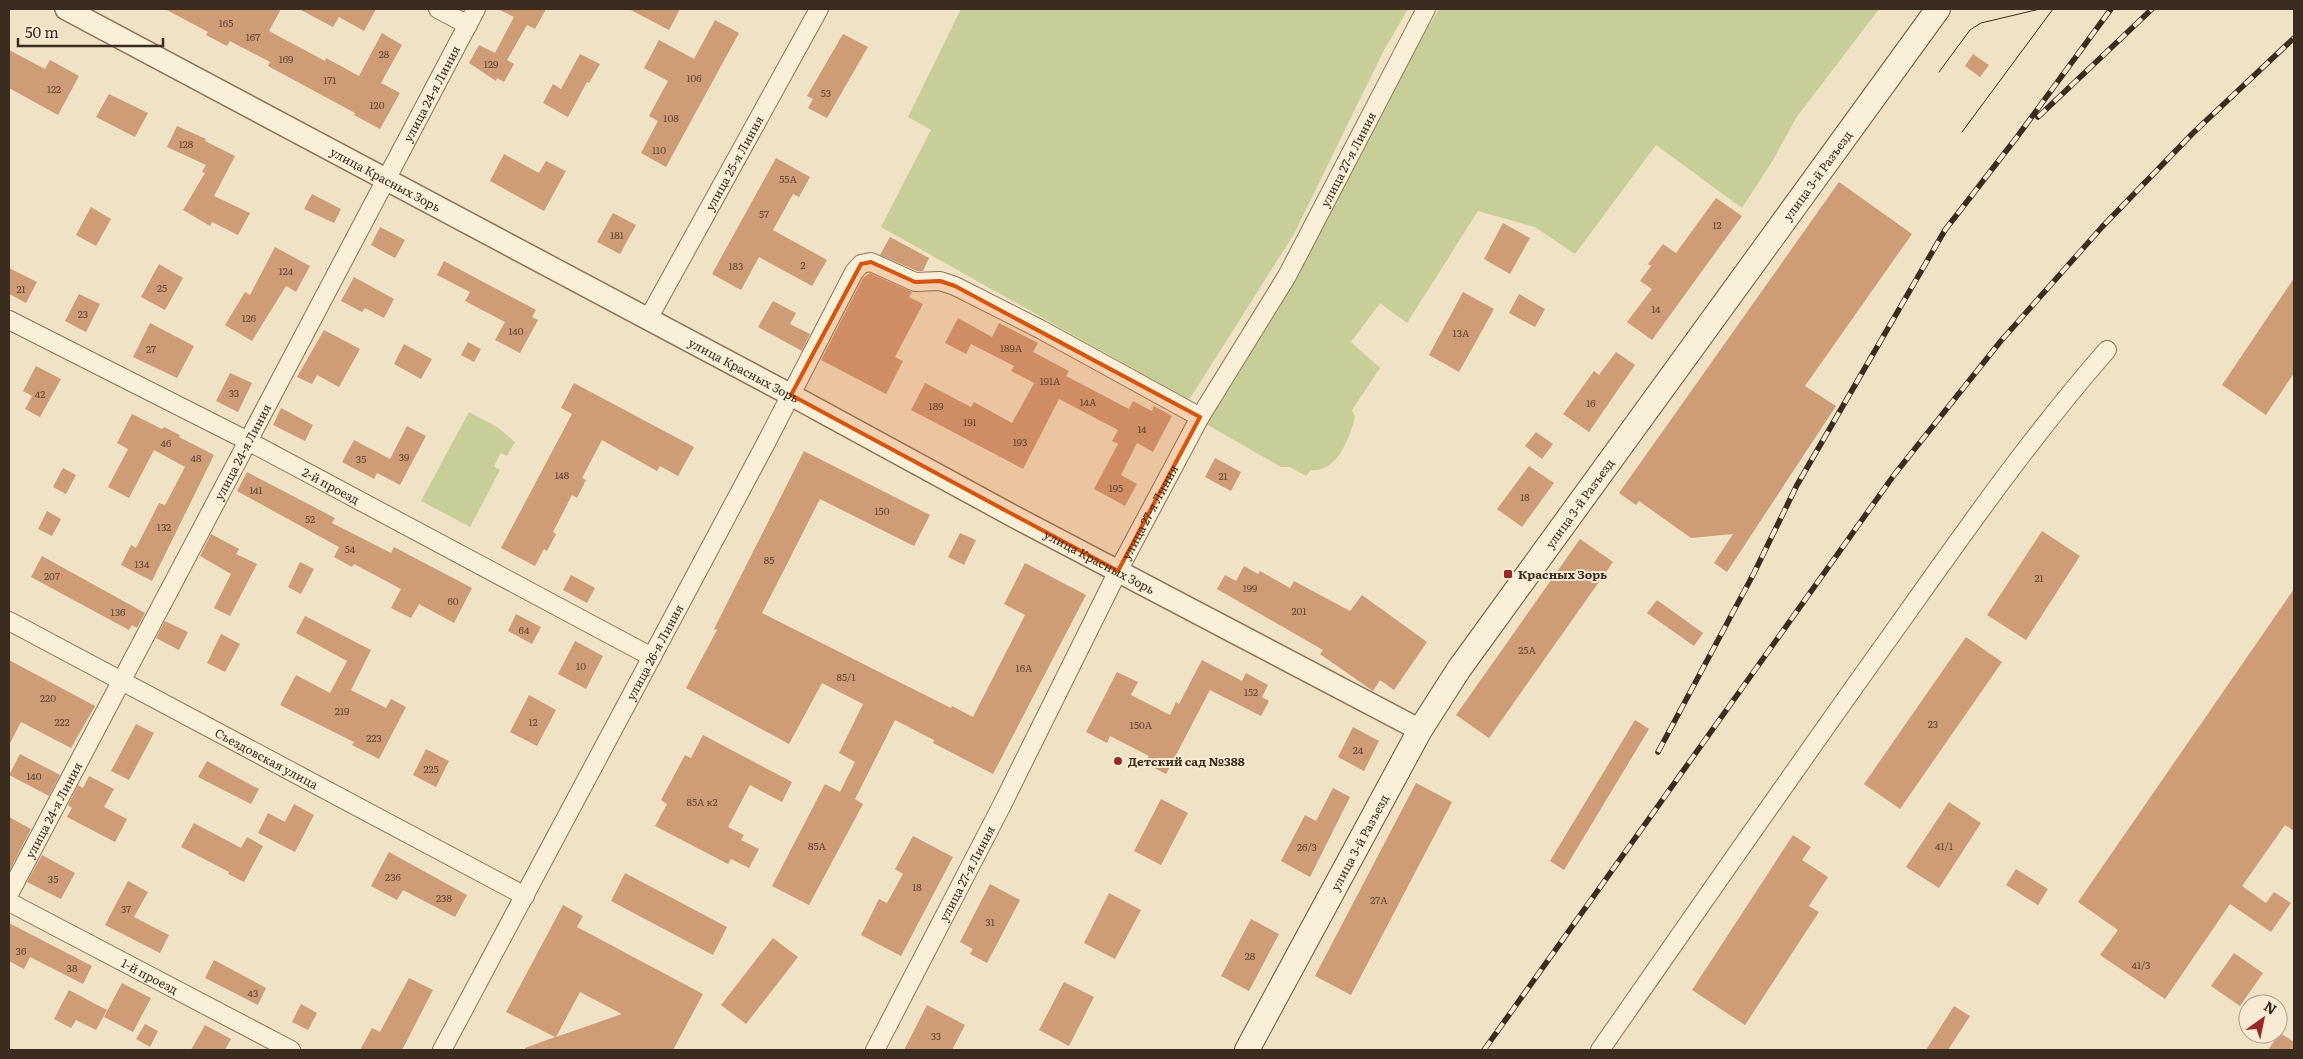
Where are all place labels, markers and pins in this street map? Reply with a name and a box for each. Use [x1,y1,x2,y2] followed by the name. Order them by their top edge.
[1518,565,1607,583] place label: Красных Зорь
[1502,568,1514,580] marker: Красных Зорь
[1128,752,1245,770] place label: Детский сад №388
[1112,755,1124,767] marker: Детский сад №388

